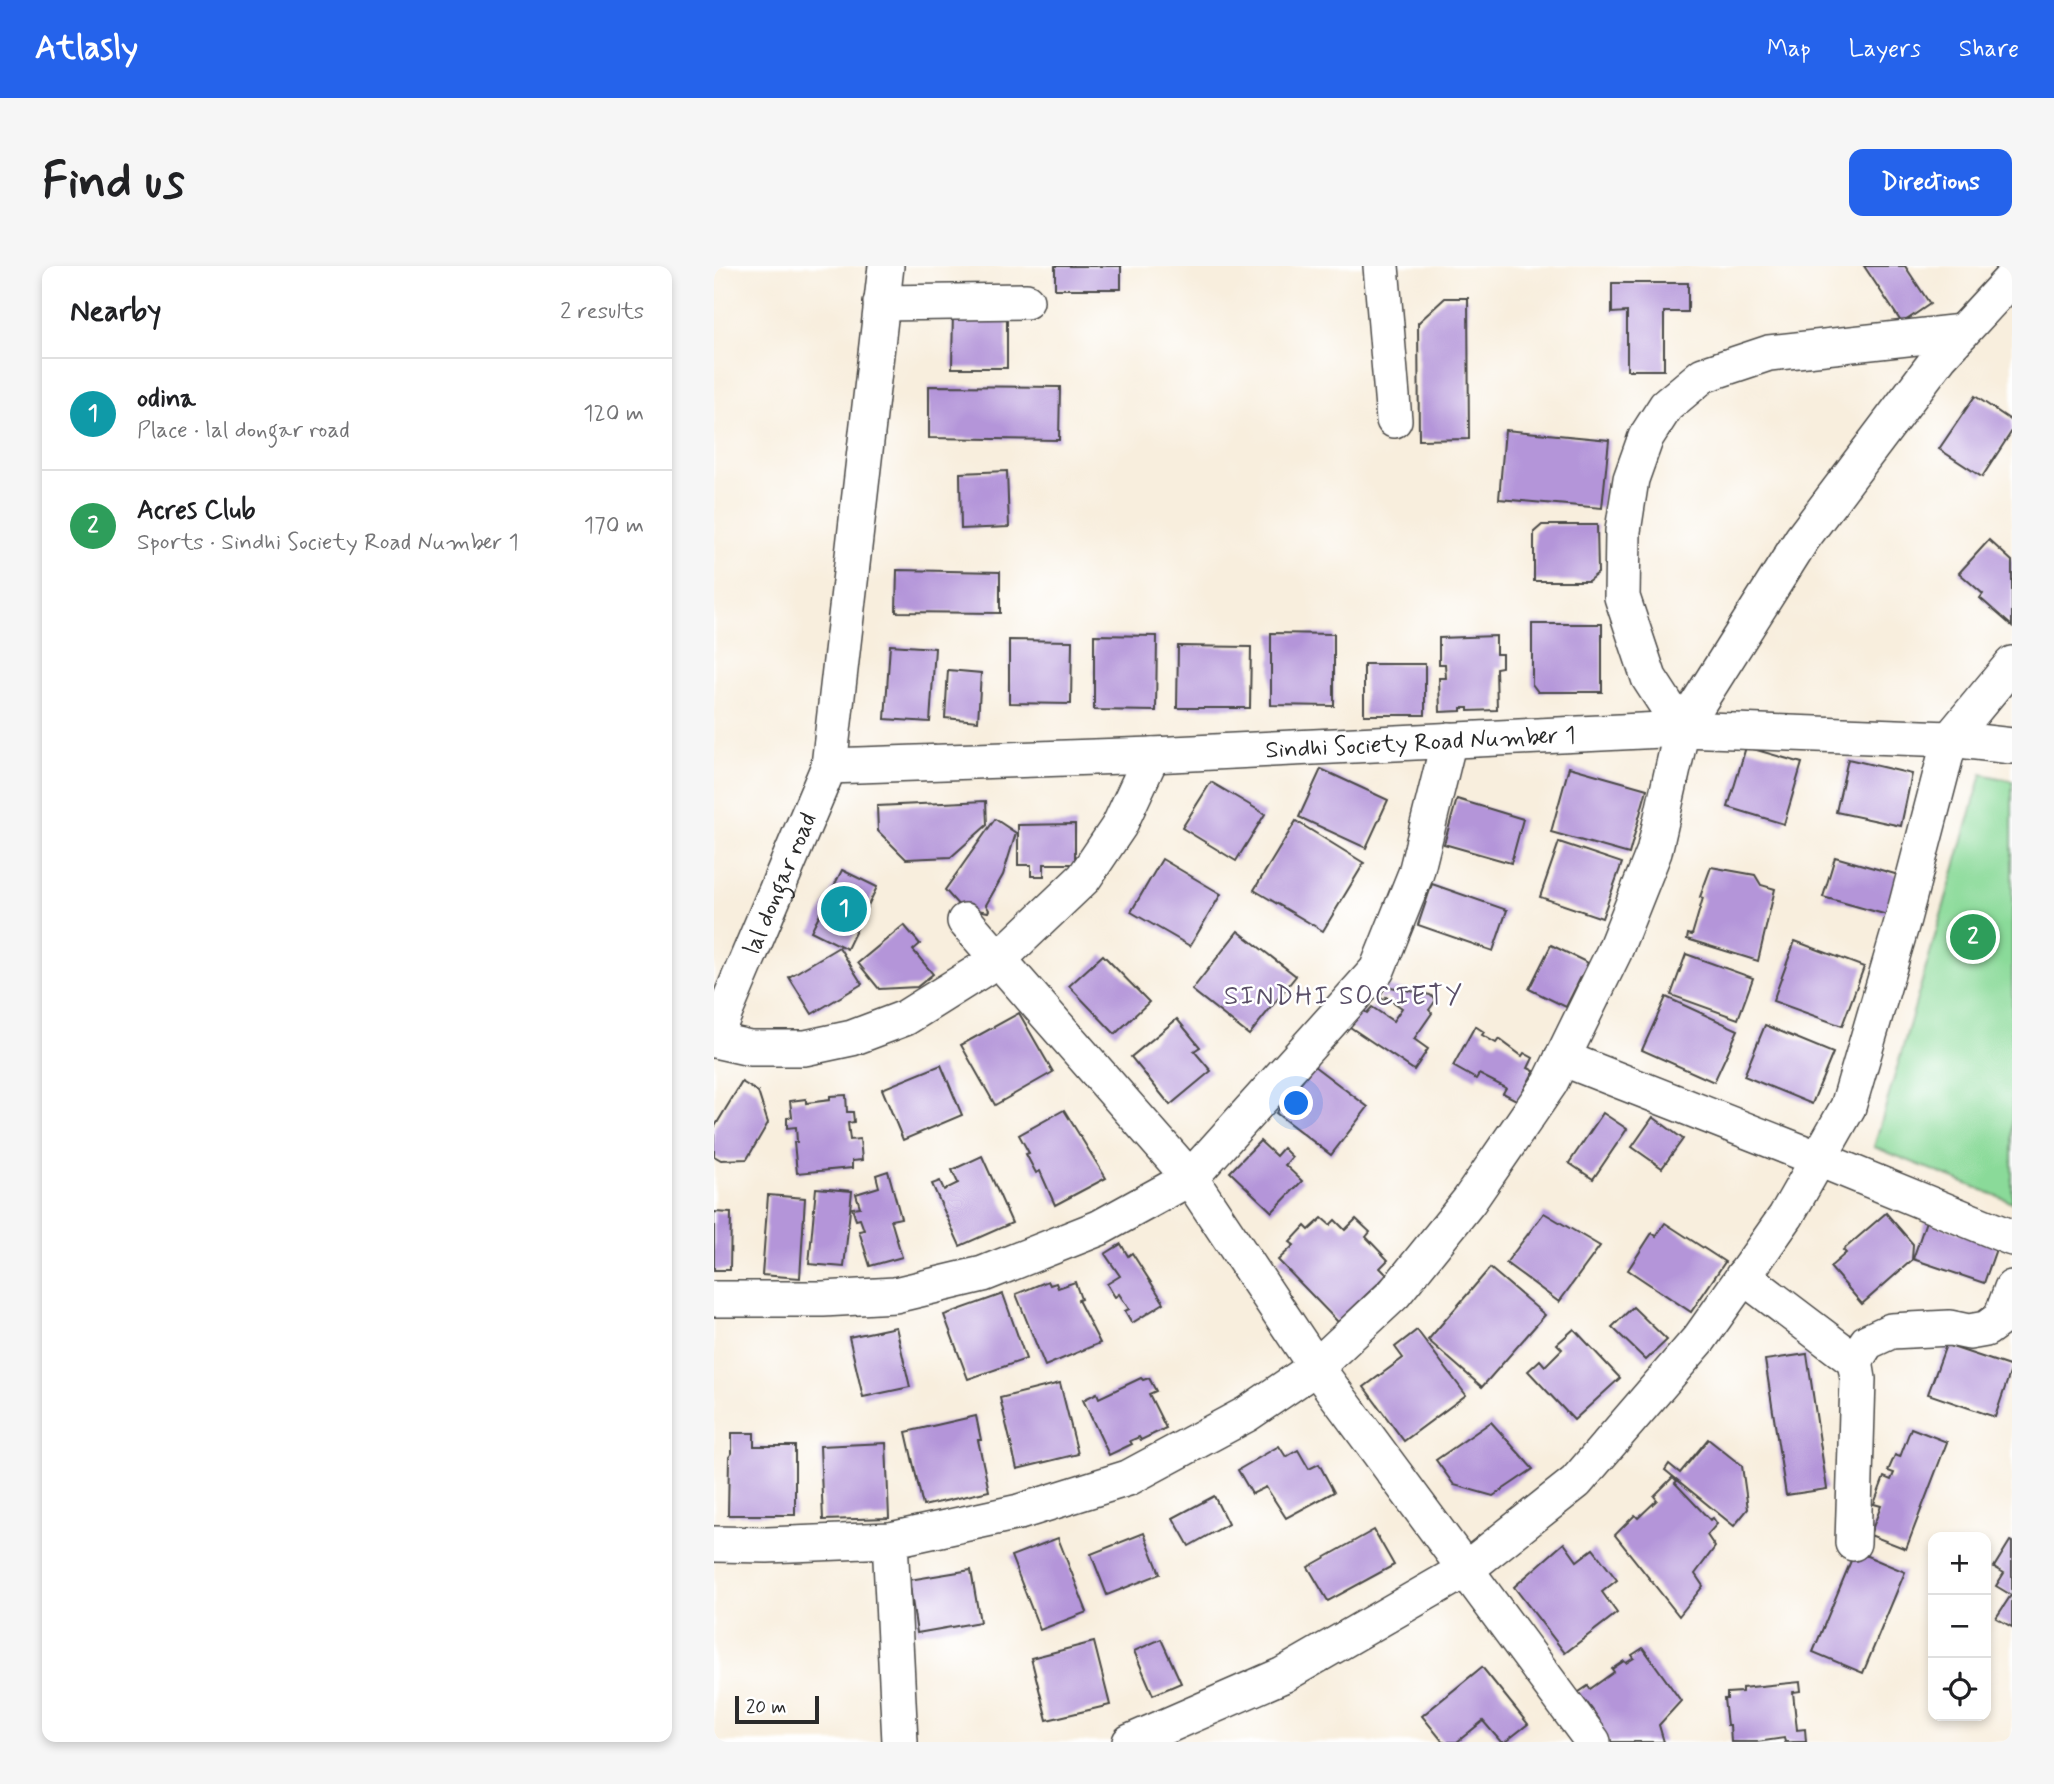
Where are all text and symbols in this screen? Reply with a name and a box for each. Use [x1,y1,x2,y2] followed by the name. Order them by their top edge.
[35,27,138,71] text: Atlasly
[1767,34,1811,65] text: Map
[1849,34,1921,65] text: Layers
[1959,34,2019,65] text: Share
[1849,149,2012,216] button: Directions
[42,150,185,215] text: Find us
[70,292,161,331] text: Nearby
[560,297,644,327] text: 2 results
[137,382,196,416] text: odina
[88,399,98,429] text: 1
[583,399,644,429] text: 120 m
[137,416,350,446] text: Place · lal dongar road
[137,494,255,528] text: Acres Club
[87,511,99,541] text: 2
[584,511,644,541] text: 170 m
[137,528,519,558] text: Sports · Sindhi Society Road Number 1
[1265,720,1576,766] street label: Sindhi Society Road Number 1
[737,808,824,959] street label: lal dongar road
[821,883,867,935] pin: 1
[1950,911,1996,963] pin: 2
[1224,980,1464,1014] district label: SINDHI SOCIETY
[1279,1086,1313,1120] your location
[1928,1532,1991,1721] map controls
[1928,1532,1991,1595] button: +
[1928,1595,1991,1658] button: −
[1928,1658,1991,1721] button: locate
[735,1693,819,1725] scale bar
[746,1695,786,1720] text: 20 m

